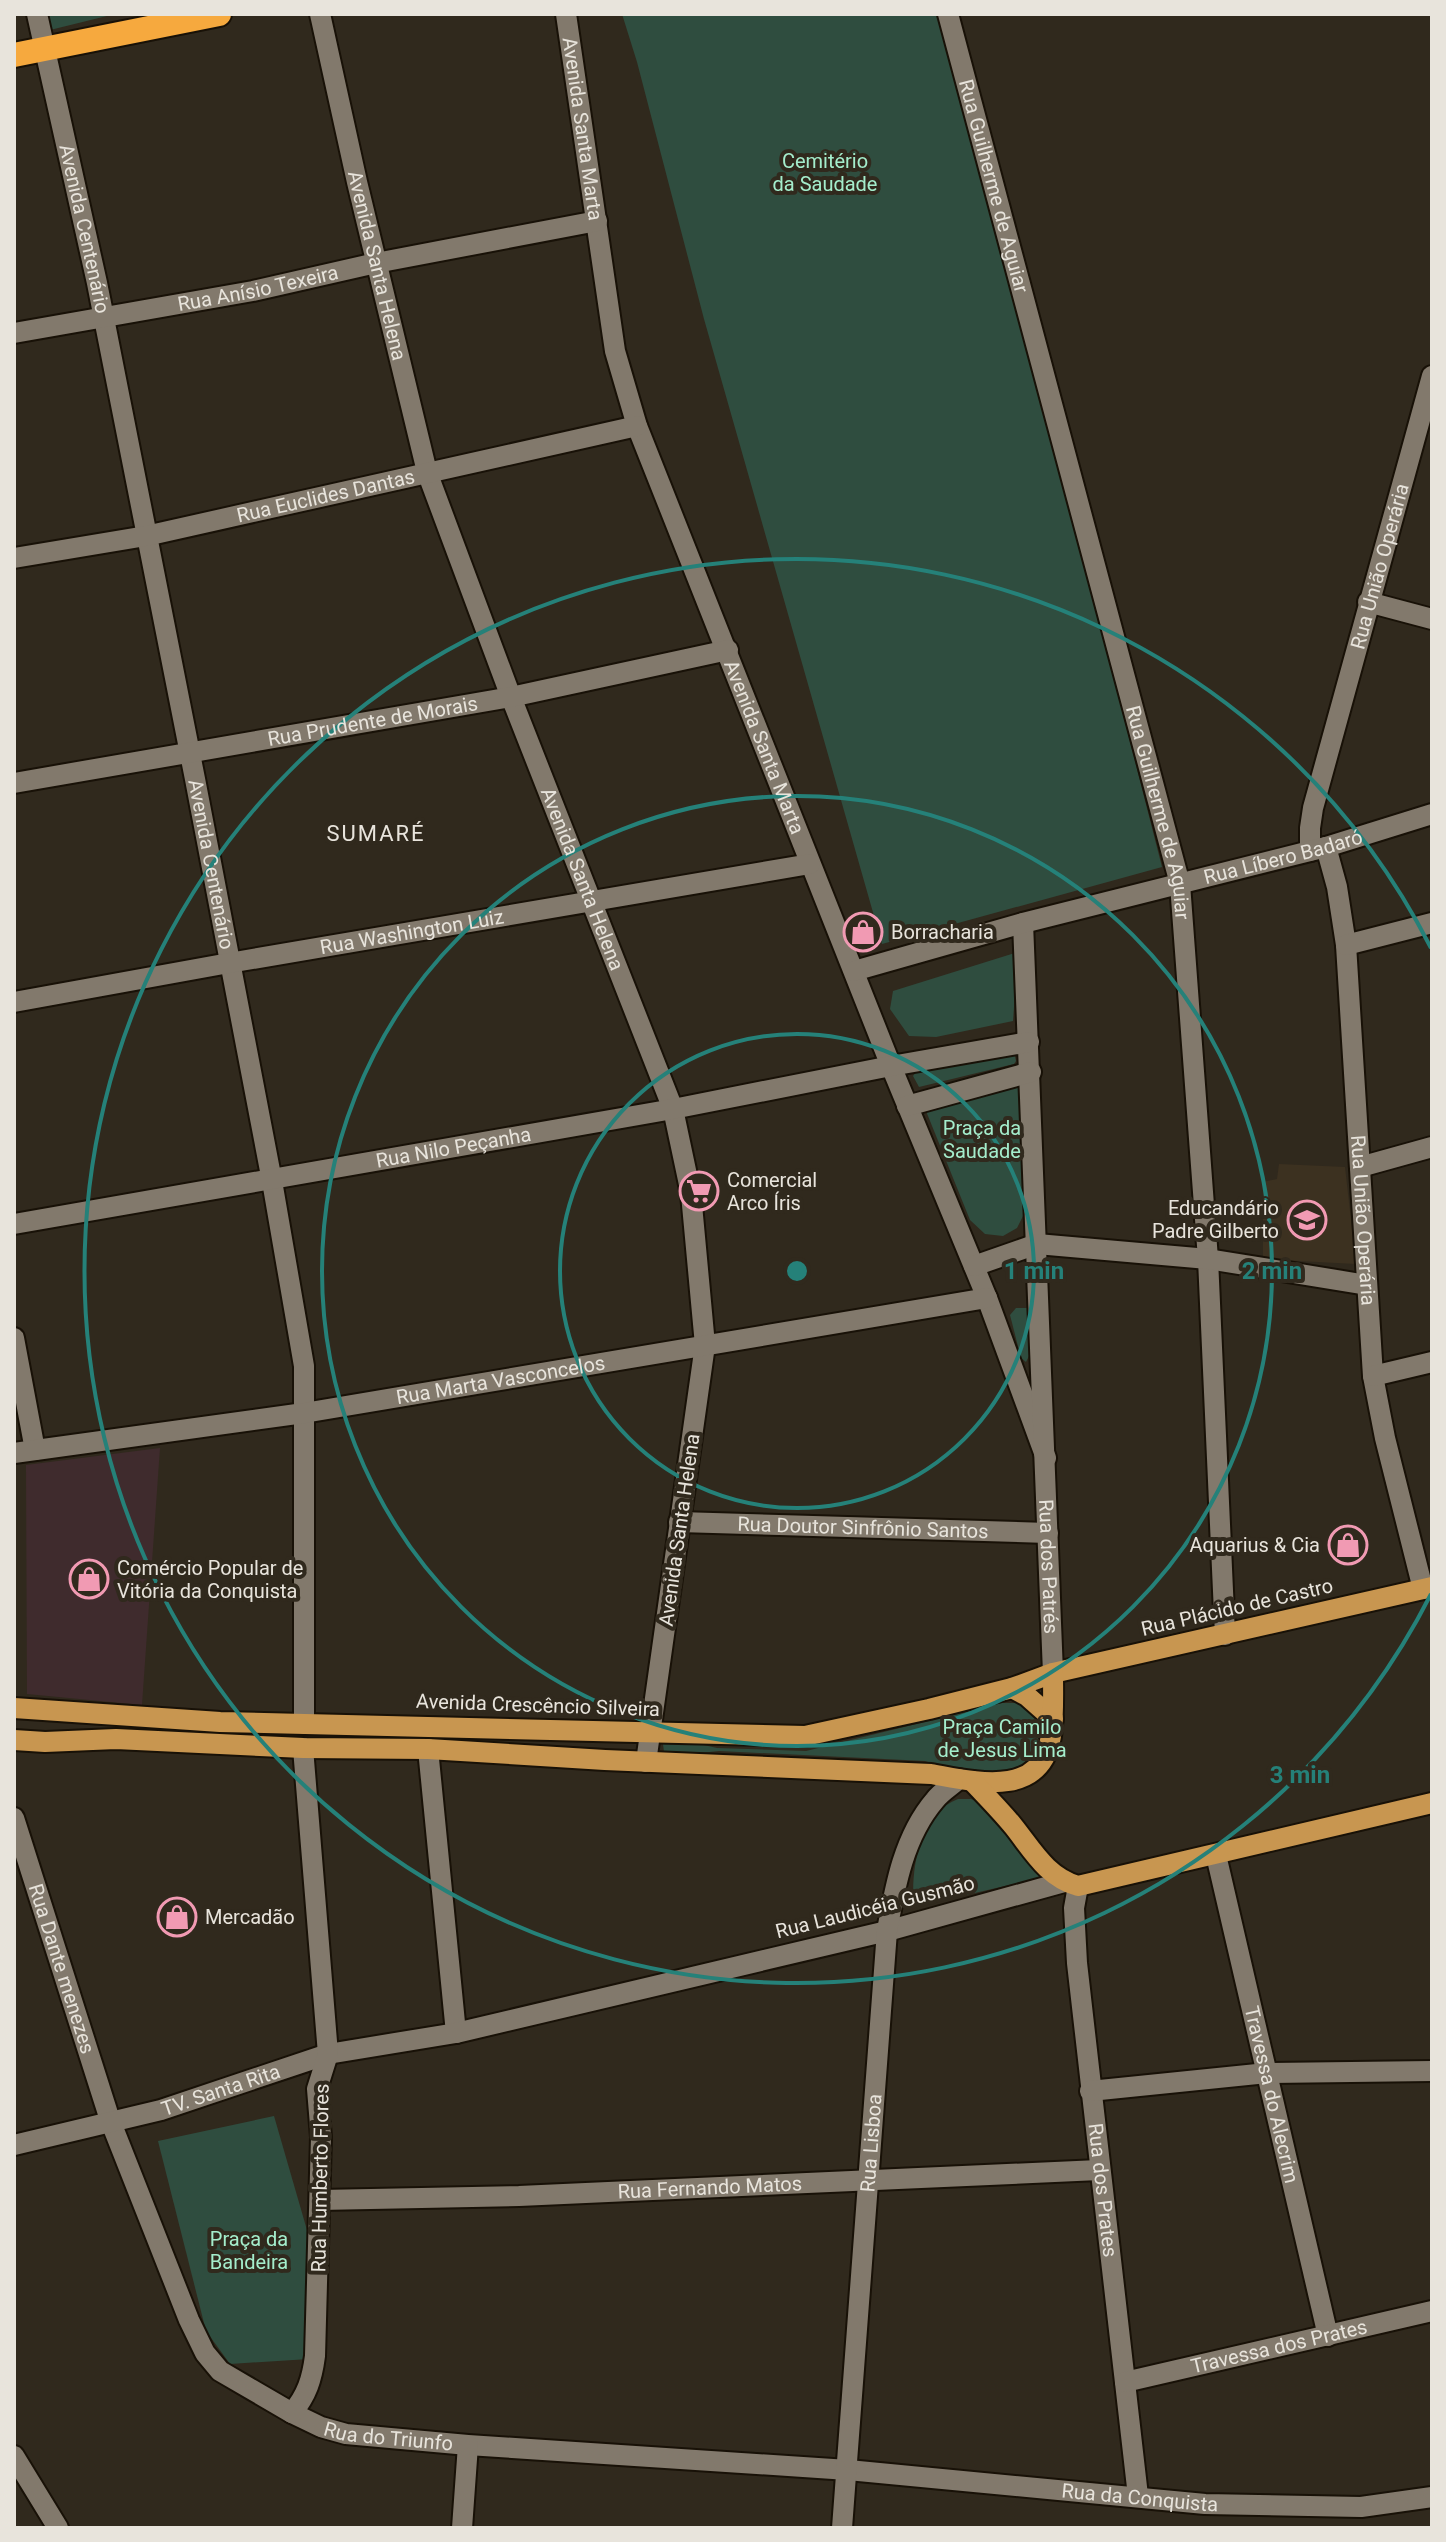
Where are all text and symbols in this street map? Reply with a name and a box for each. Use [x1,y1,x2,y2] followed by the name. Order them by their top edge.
[558,35,608,222] street label: Avenida Santa Marta
[954,77,1034,296] street label: Rua Guilherme de Aguiar
[54,142,115,315] street label: Avenida Centenário
[773,149,877,196] park label: Cemitério da Saudade
[343,168,412,363] street label: Avenida Santa Helena
[176,260,341,316] street label: Rua Anísio Texeira
[234,464,417,527] street label: Rua Euclides Dantas
[1345,481,1414,652] street label: Rua União Operária
[719,657,810,837] street label: Avenida Santa Marta
[266,691,480,751] street label: Rua Prudente de Morais
[1121,703,1195,921] street label: Rua Guilherme de Aguiar
[183,777,239,951] street label: Avenida Centenário
[536,784,629,974] street label: Avenida Santa Helena
[326,821,426,846] district label: SUMARÉ
[1201,824,1365,889] street label: Rua Líbero Badaró
[318,904,506,959] street label: Rua Washington Luiz
[842,911,884,953] shop icon: Borracharia
[891,920,994,944] place label: Borracharia
[943,1116,1021,1163] park label: Praça da Saudade
[374,1122,533,1173] street label: Rua Nilo Peçanha
[1346,1134,1381,1306] street label: Rua União Operária
[727,1168,817,1215] place label: Comercial Arco Íris
[678,1170,720,1212] supermarket icon: Comercial Arco Íris
[1152,1196,1279,1243] place label: Educandário Padre Gilberto
[1286,1199,1328,1241] school or university icon: Educandário Padre Gilberto
[783,1257,811,1285] centre of rings
[1004,1257,1064,1285] text: 1 min
[1242,1257,1302,1285] text: 2 min
[394,1351,607,1409] street label: Rua Marta Vasconcelos
[654,1432,704,1628] street label: Avenida Santa Helena
[1034,1499,1063,1634] street label: Rua dos Patrés
[737,1512,989,1543] street label: Rua Doutor Sinfrônio Santos
[1327,1524,1369,1566] shop icon: Aquarius & Cia
[1190,1533,1320,1557] place label: Aquarius & Cia
[117,1556,303,1603] place label: Comércio Popular de Vitória da Conquista
[68,1558,110,1600] shop icon: Comércio Popular de Vitória da Conquista
[1139,1573,1335,1641] street label: Rua Plácido de Castro
[416,1689,660,1721] street label: Avenida Crescêncio Silveira
[937,1715,1067,1762] park label: Praça Camilo de Jesus Lima
[1270,1761,1330,1789] text: 3 min
[773,1871,977,1943] street label: Rua Laudicéia Gusmão
[24,1881,100,2057] street label: Rua Dante menezes
[156,1896,198,1938] shop icon: Mercadão
[205,1905,295,1929] place label: Mercadão
[1240,2004,1304,2185] street label: Travessa do Alecrim
[158,2059,283,2121] street label: TV. Santa Rita
[306,2083,334,2273] street label: Rua Humberto Flores
[855,2093,887,2193] street label: Rua Lisboa
[1083,2122,1123,2258] street label: Rua dos Prates
[617,2171,802,2204] street label: Rua Fernando Matos
[210,2227,288,2274] park label: Praça da Bandeira
[1188,2314,1370,2378] street label: Travessa dos Prates
[321,2416,454,2456] street label: Rua do Triunfo
[1061,2478,1218,2516] street label: Rua da Conquista

